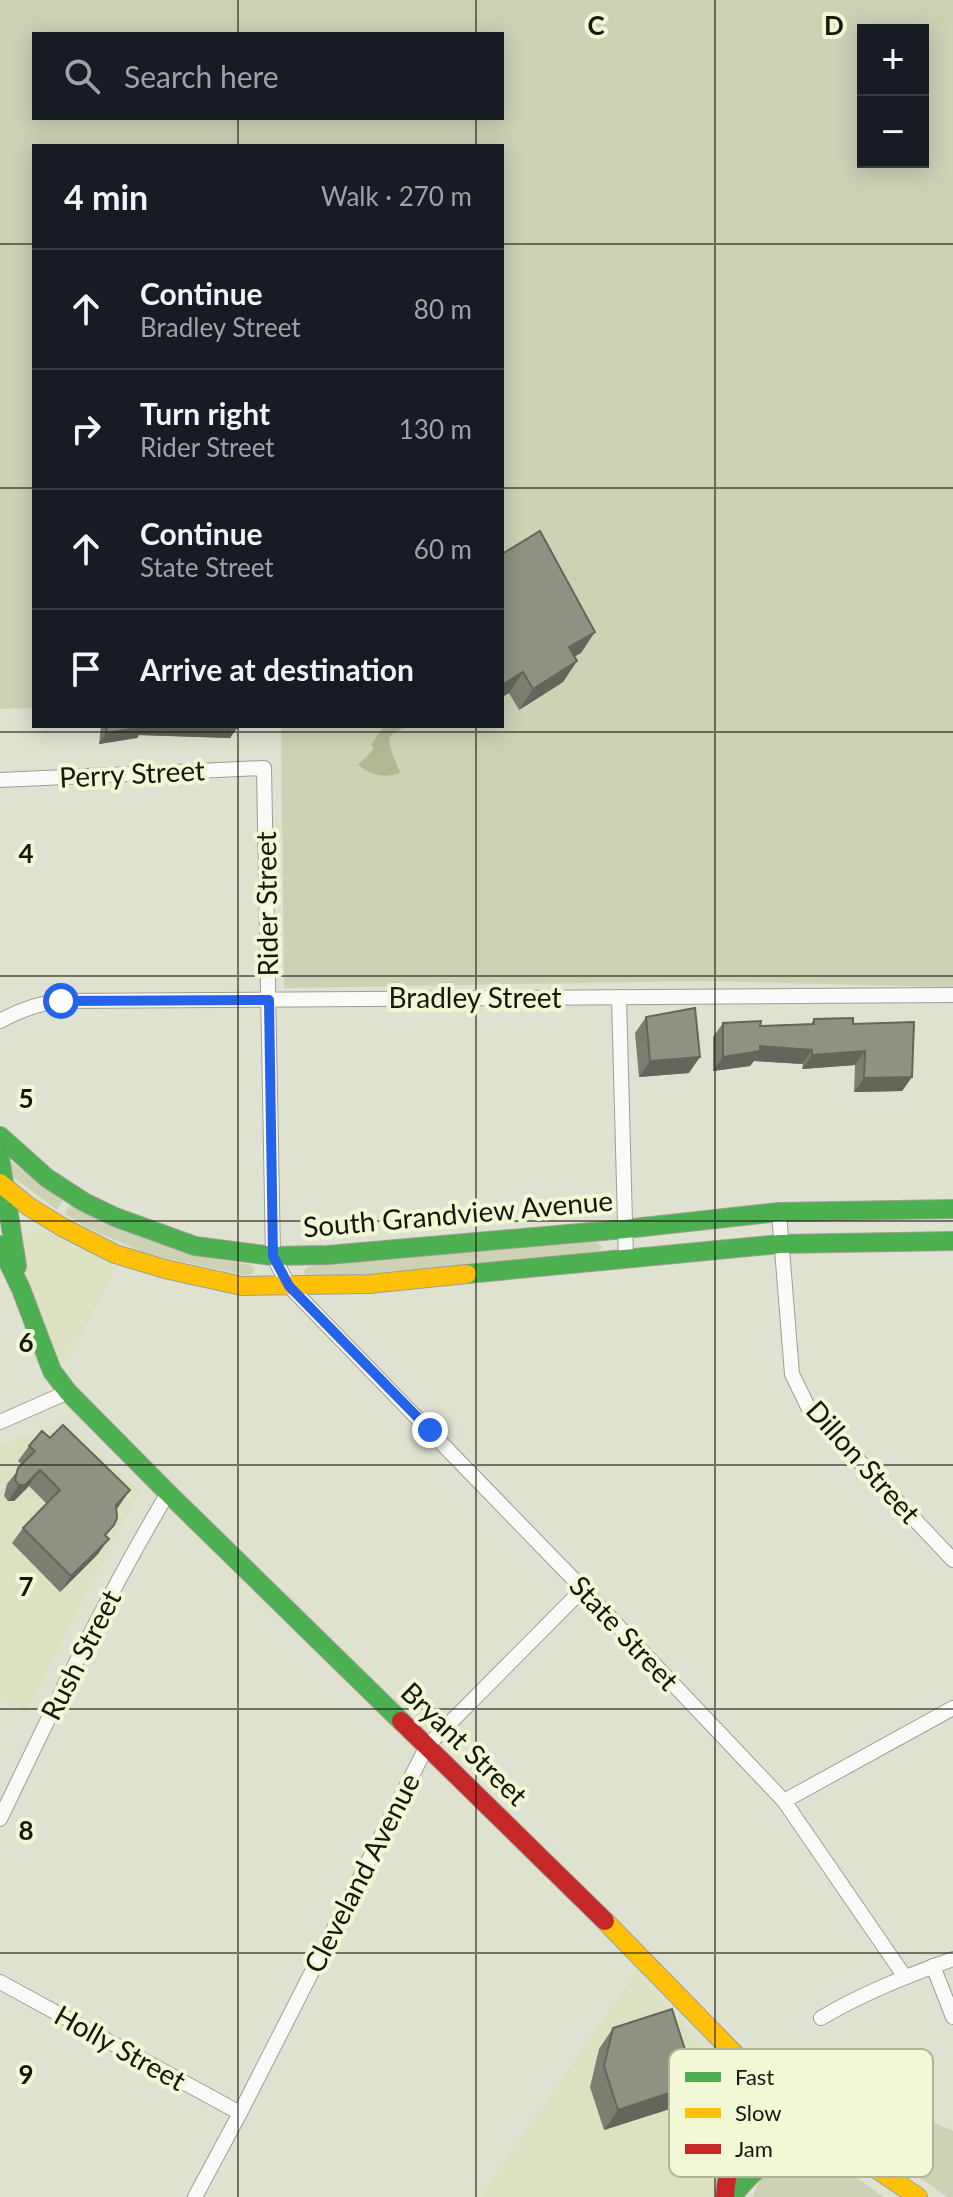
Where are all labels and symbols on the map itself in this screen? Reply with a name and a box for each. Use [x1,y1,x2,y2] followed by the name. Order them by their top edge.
[587,9,605,41] text: C
[824,9,844,41] text: D
[58,752,206,794] street label: Perry Street
[248,831,284,977] street label: Rider Street
[18,837,34,869] text: 4
[388,980,562,1014] street label: Bradley Street
[43,983,79,1019] route start
[18,1082,34,1114] text: 5
[302,1183,614,1243] street label: South Grandview Avenue
[18,1326,34,1358] text: 6
[800,1393,928,1530] street label: Dillon Street
[412,1412,448,1448] route end
[563,1568,686,1697] street label: State Street
[18,1570,34,1602] text: 7
[33,1584,127,1725] street label: Rush Street
[394,1675,535,1812] street label: Bryant Street
[296,1767,426,1978] street label: Cleveland Avenue
[18,1814,34,1846] text: 8
[49,1997,192,2097] street label: Holly Street
[669,2049,933,2177] legend
[18,2058,34,2090] text: 9
[735,2063,774,2090] text: Fast
[735,2099,782,2126] text: Slow
[735,2135,773,2162] text: Jam

